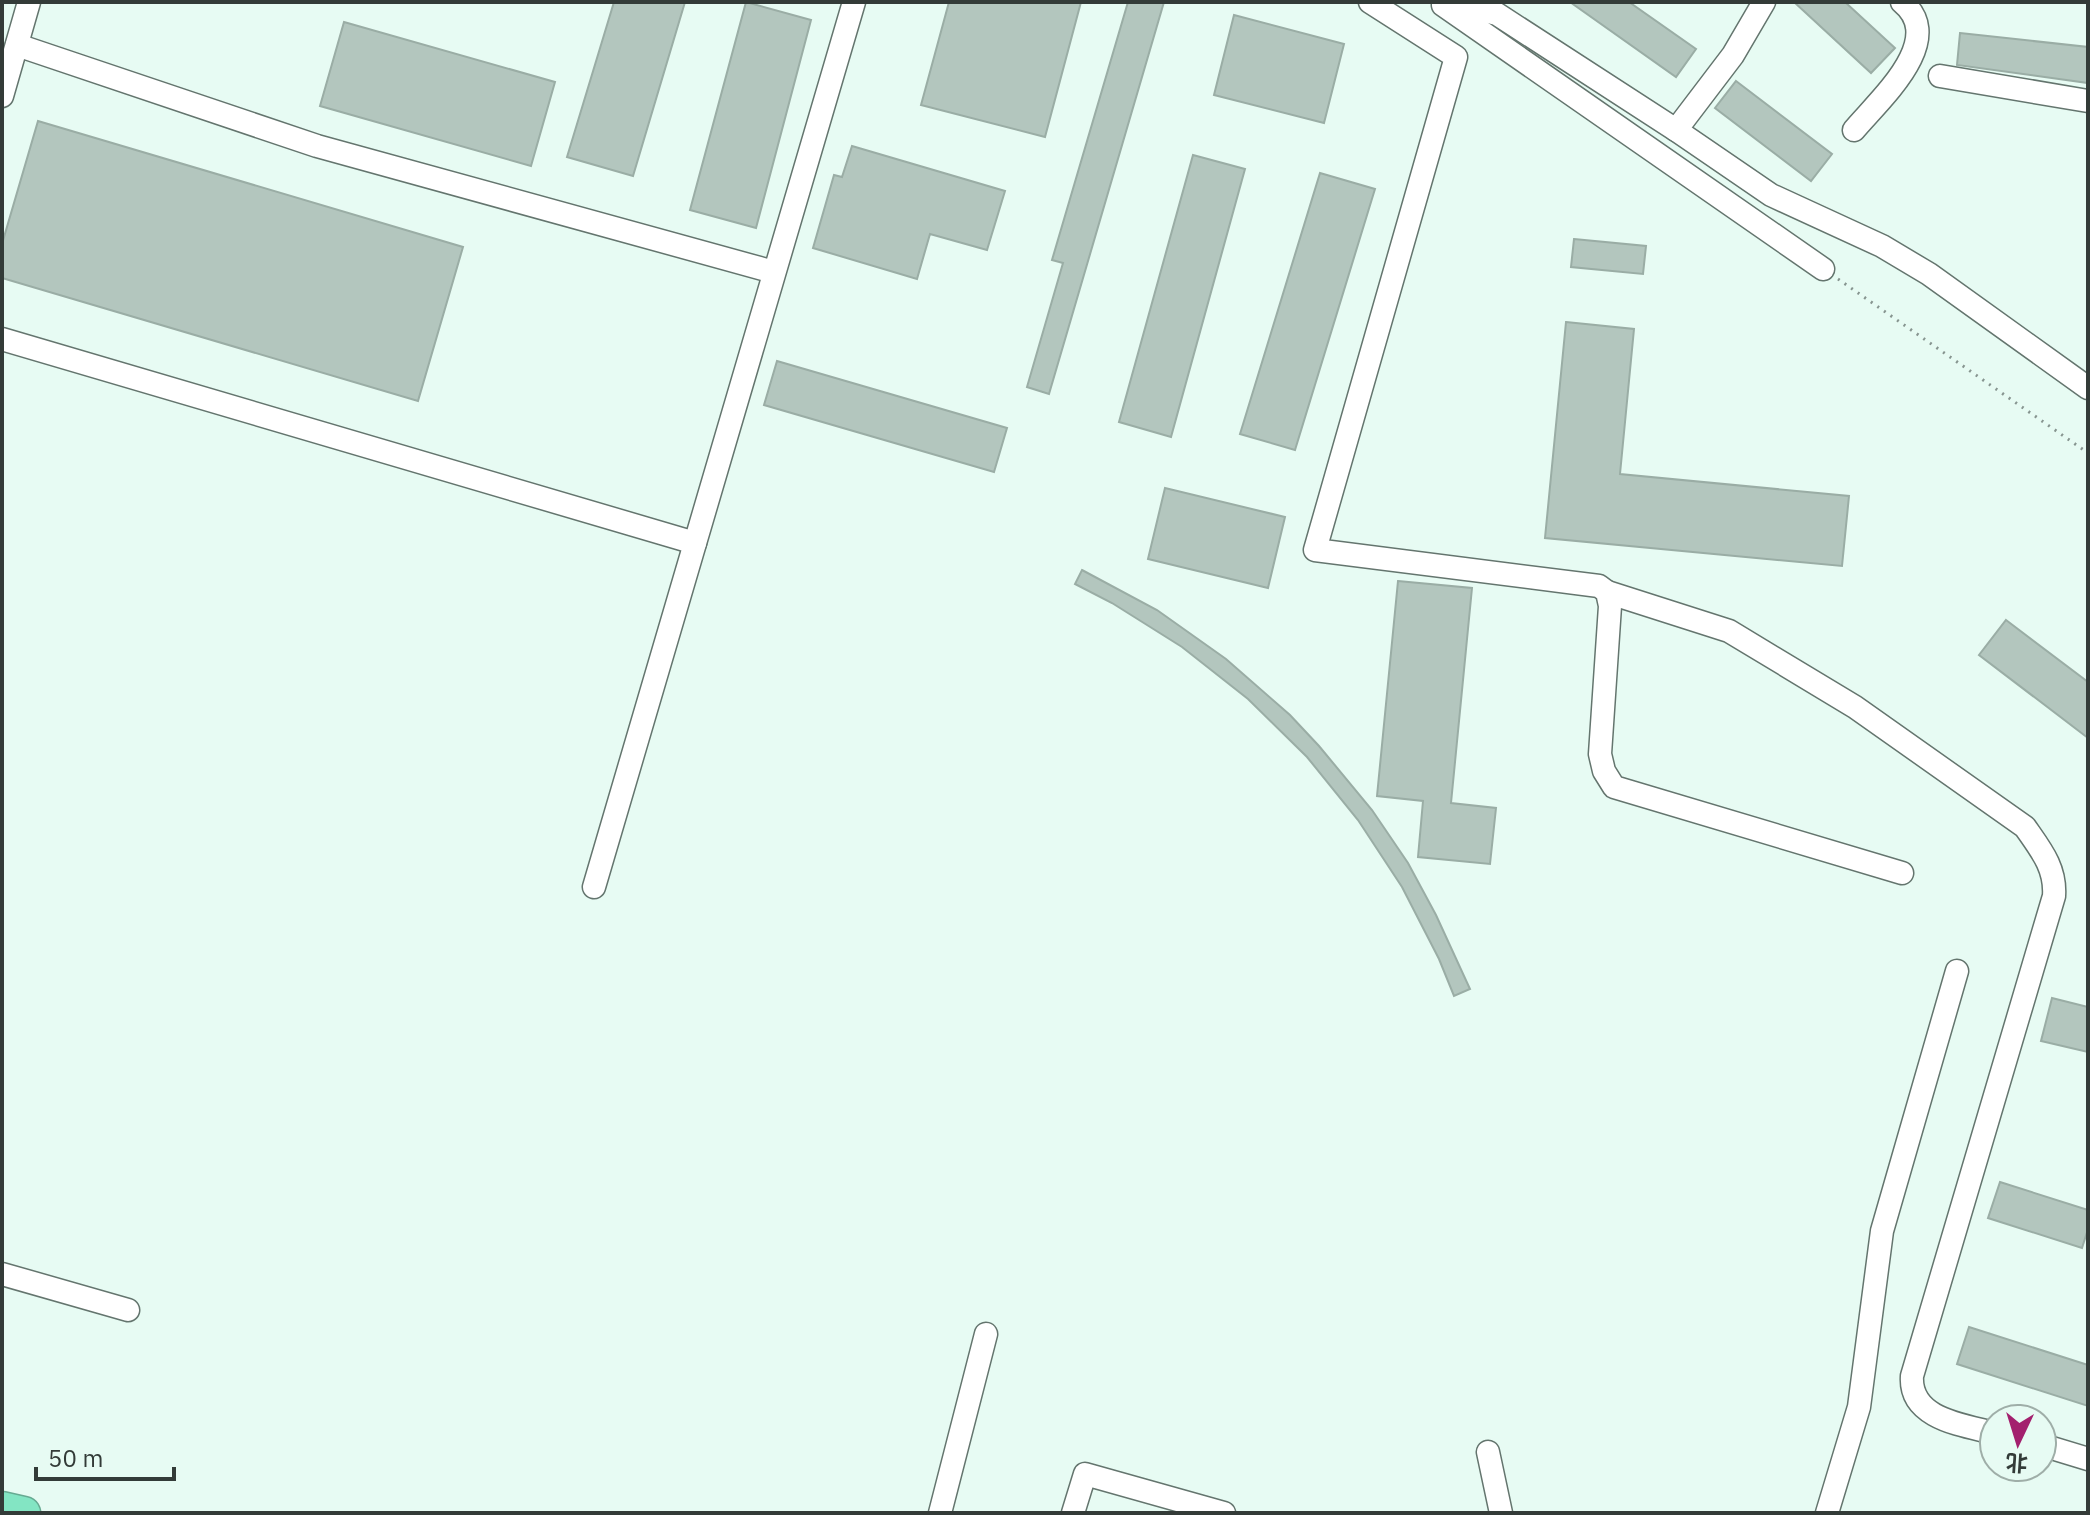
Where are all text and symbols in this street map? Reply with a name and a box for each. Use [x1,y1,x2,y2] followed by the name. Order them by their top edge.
[1978,1403,2058,1483] north arrow
[36,1431,174,1481] scale bar
[48,1442,103,1474] text: 50 m
[2005,1448,2029,1479] text: 北

